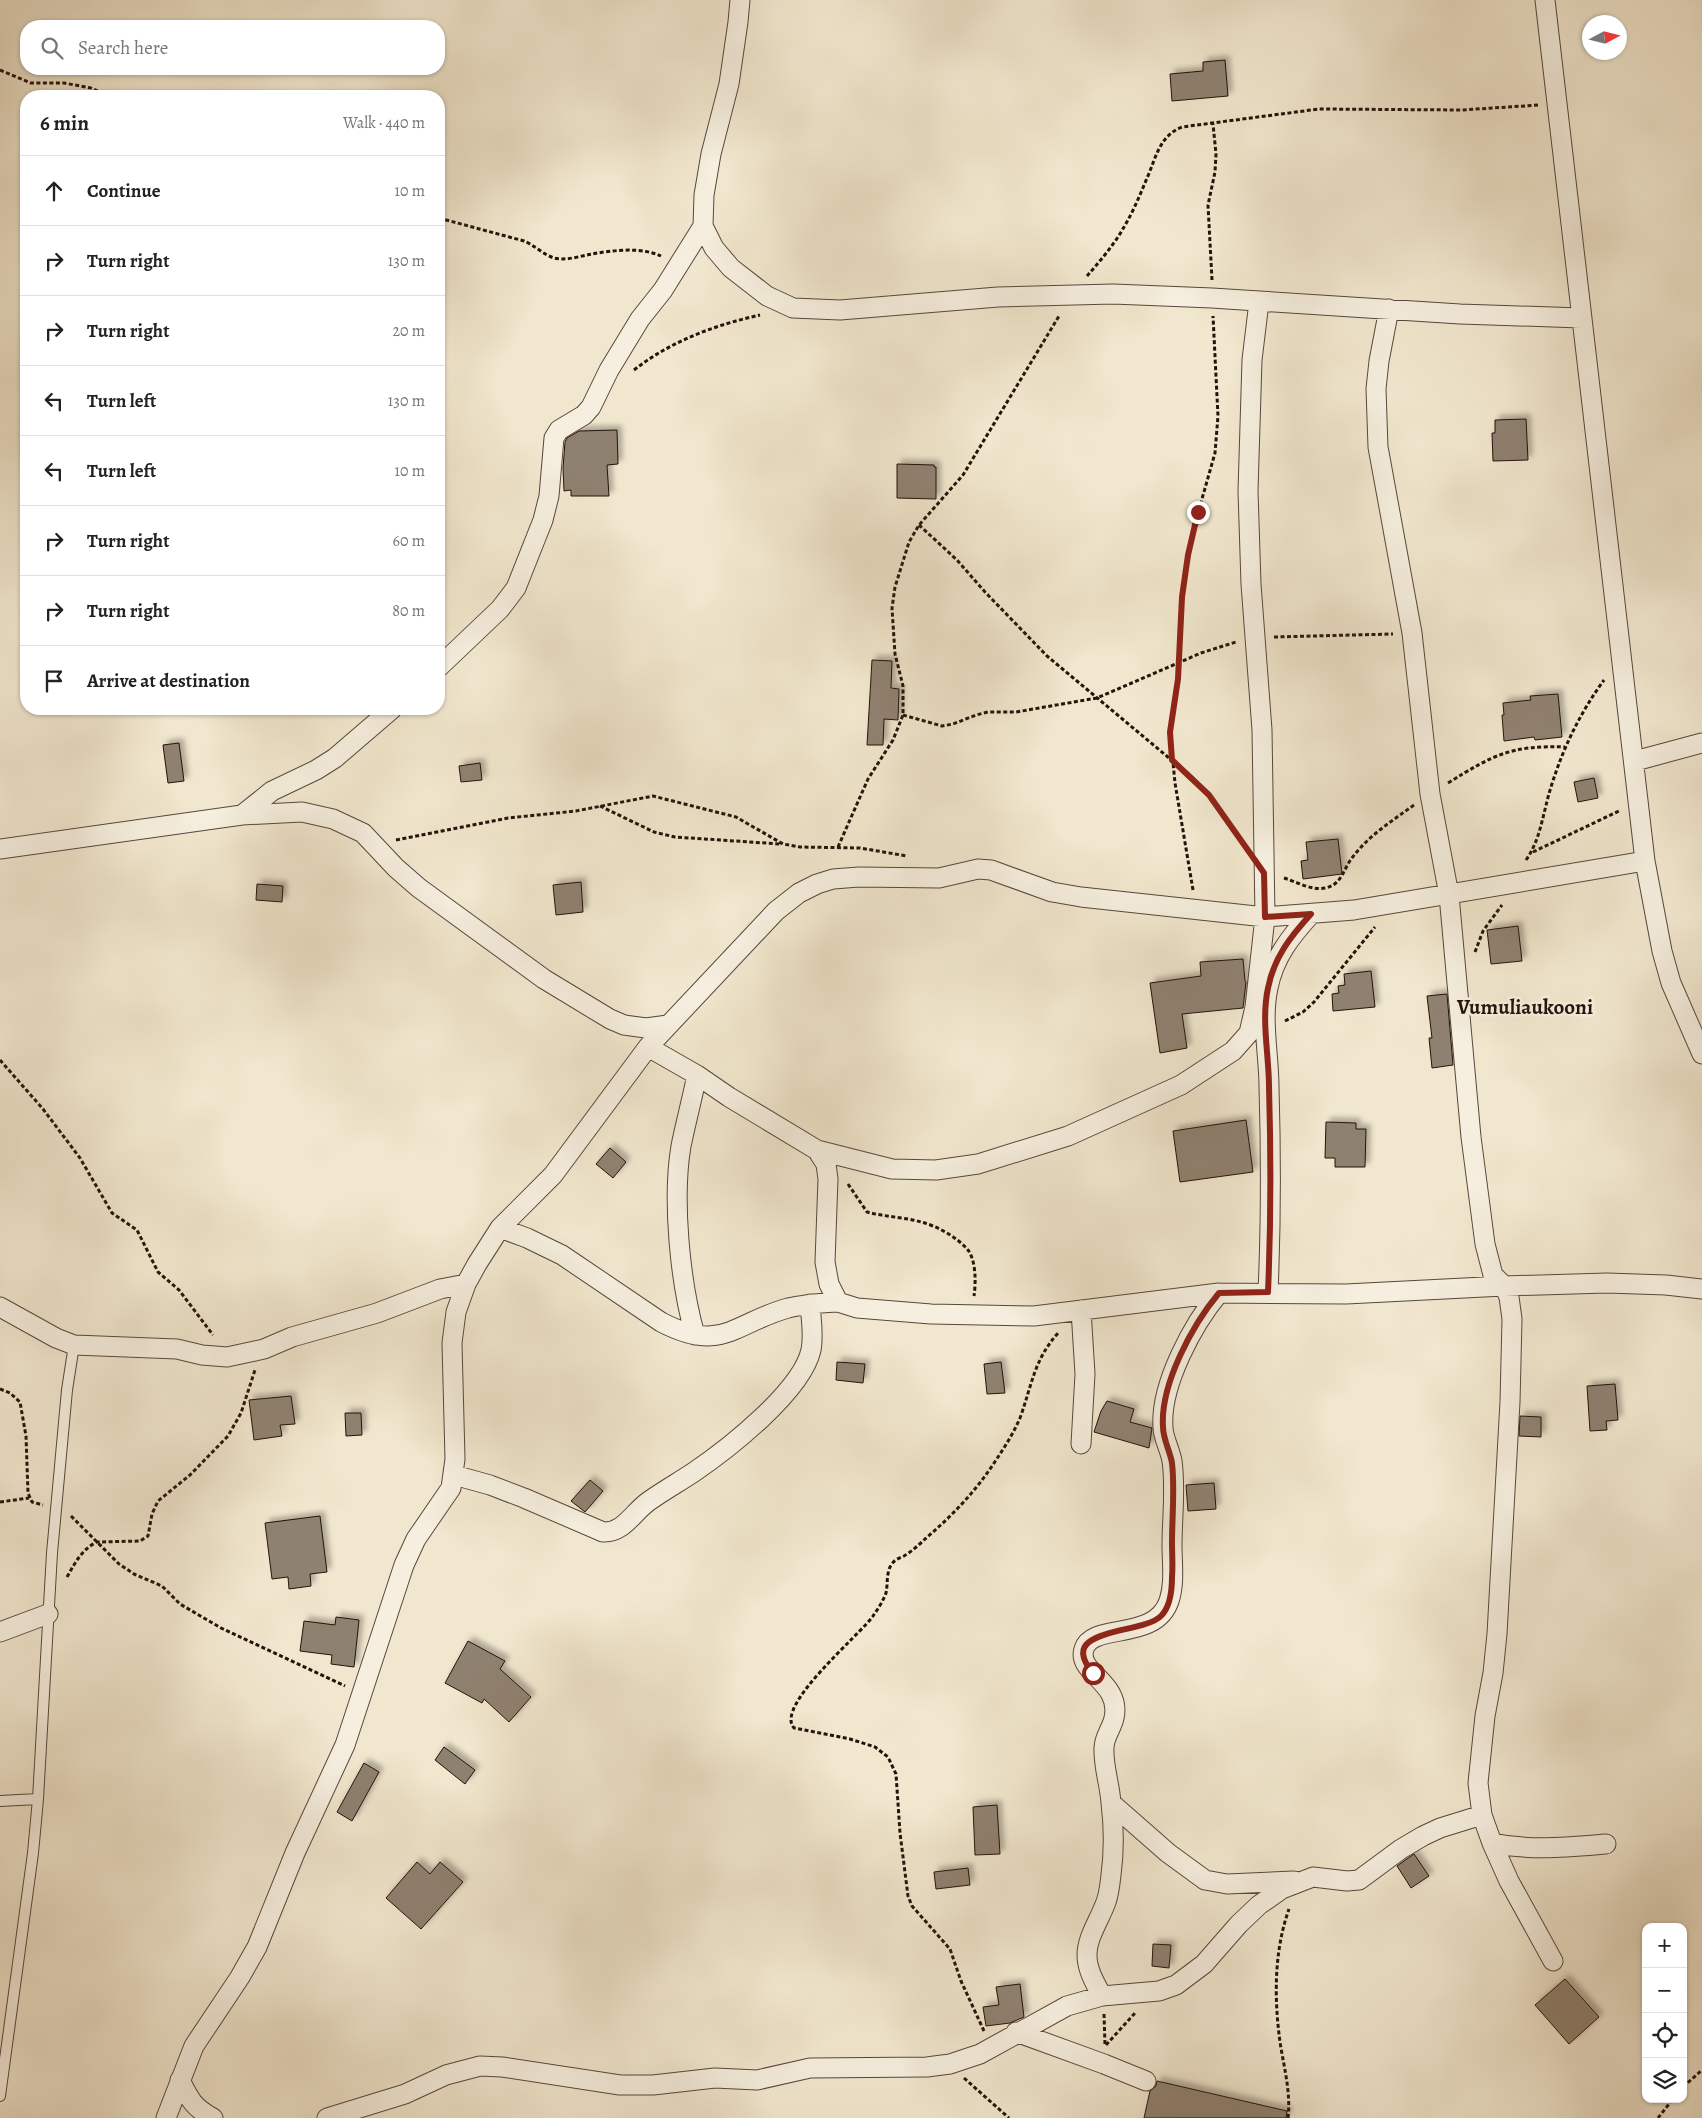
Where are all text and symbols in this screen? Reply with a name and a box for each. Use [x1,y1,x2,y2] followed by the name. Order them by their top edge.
[1582,15,1627,60] north arrow
[20,20,445,75] search box
[38,34,66,62] icon: search
[78,35,168,61] text: Search here
[40,109,89,137] text: 6 min
[343,112,425,134] text: Walk · 440 m
[40,177,68,205] icon: ahead
[87,178,161,204] text: Continue
[395,180,425,202] text: 10 m
[40,247,68,275] icon: right
[87,248,169,274] text: Turn right
[388,250,425,272] text: 130 m
[40,317,68,345] icon: right
[87,318,169,344] text: Turn right
[392,320,425,342] text: 20 m
[40,387,68,415] icon: left
[87,388,156,414] text: Turn left
[388,390,425,412] text: 130 m
[40,457,68,485] icon: left
[87,458,156,484] text: Turn left
[395,460,425,482] text: 10 m
[1187,501,1210,524] route end
[40,527,68,555] icon: right
[87,528,169,554] text: Turn right
[393,530,425,552] text: 60 m
[40,597,68,625] icon: right
[87,598,169,624] text: Turn right
[392,600,425,622] text: 80 m
[40,667,68,695] icon: arrive
[87,668,250,694] text: Arrive at destination
[1456,993,1593,1021] district label: Vumuliaukooni
[1082,1662,1105,1685] route start
[1642,1923,1687,2103] map controls
[1642,1923,1687,1968] button: +
[1642,1968,1687,2013] button: −
[1642,2013,1687,2058] button: locate
[1642,2058,1687,2103] button: layers

